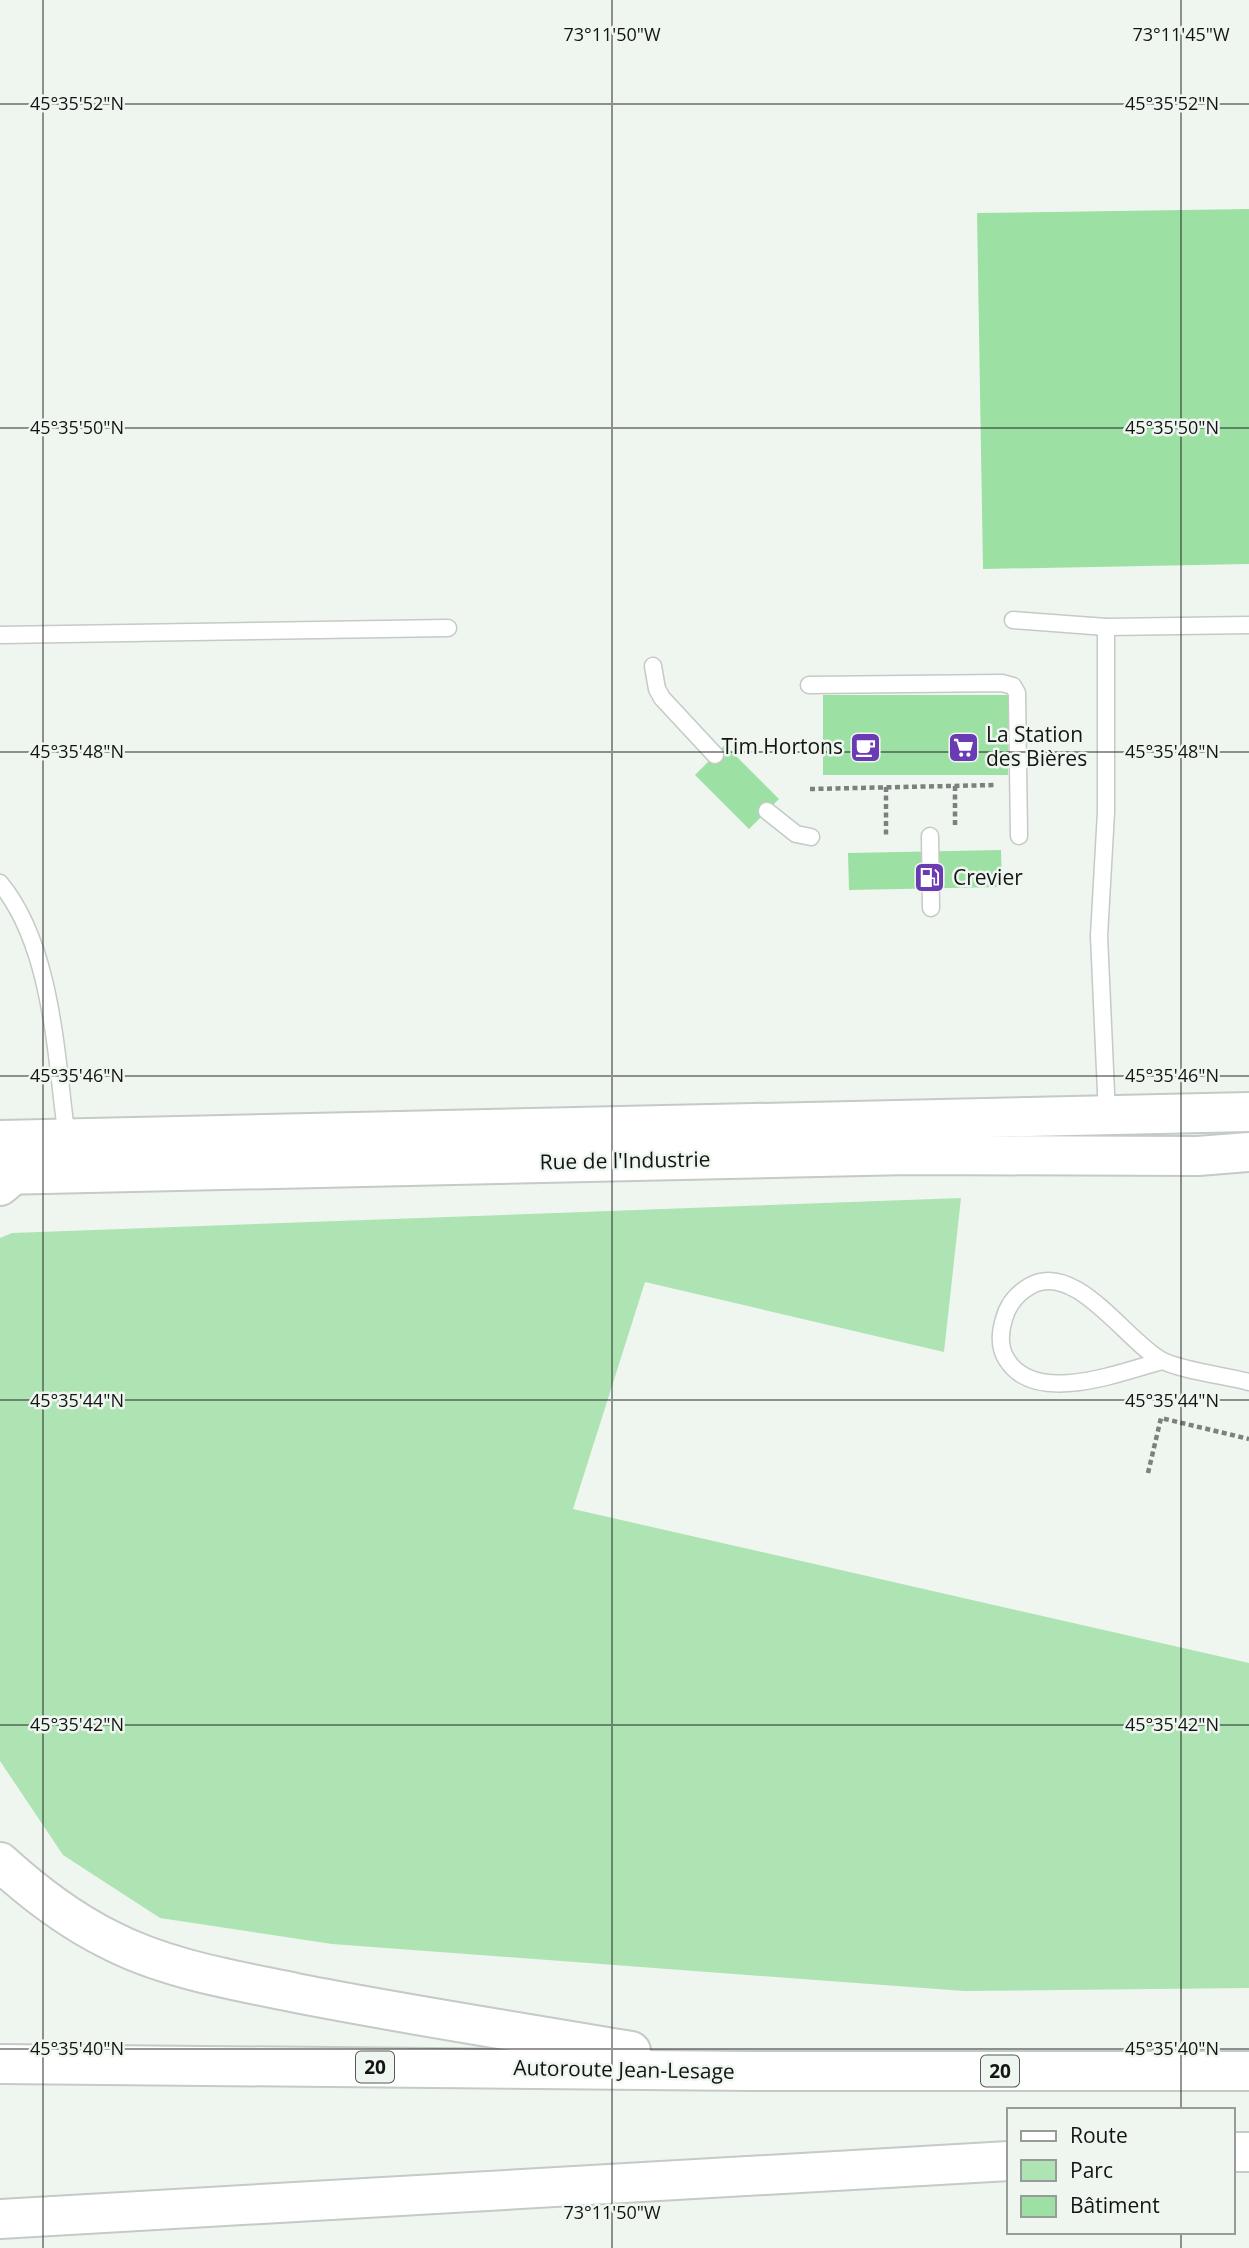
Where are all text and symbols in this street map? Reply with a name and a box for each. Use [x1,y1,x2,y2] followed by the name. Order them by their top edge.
[563,22,661,46] text: 73°11'50"W
[1132,22,1230,46] text: 73°11'45"W
[30,91,124,115] text: 45°35'52"N
[1125,91,1219,115] text: 45°35'52"N
[30,415,124,439] text: 45°35'50"N
[1125,415,1219,439] text: 45°35'50"N
[986,720,1087,772] place label: La Station des Bières
[849,730,883,764] cafe icon: Tim Hortons
[946,730,980,764] supermarket icon: La Station des Bières
[722,732,843,760] place label: Tim Hortons
[30,739,124,763] text: 45°35'48"N
[1125,739,1219,763] text: 45°35'48"N
[913,861,947,895] fuel station icon: Crevier
[953,863,1023,891] place label: Crevier
[30,1063,124,1087] text: 45°35'46"N
[1125,1063,1219,1087] text: 45°35'46"N
[539,1145,711,1175] street label: Rue de l'Industrie
[30,1388,124,1412] text: 45°35'44"N
[1125,1388,1219,1412] text: 45°35'44"N
[30,1712,124,1736] text: 45°35'42"N
[1125,1712,1219,1736] text: 45°35'42"N
[30,2036,124,2060] text: 45°35'40"N
[1125,2036,1219,2060] text: 45°35'40"N
[356,2052,394,2082] road number: 20
[513,2053,735,2085] street label: Autoroute Jean-Lesage
[981,2056,1019,2086] road number: 20
[1007,2108,1235,2234] legend
[1070,2121,1128,2149] text: Route
[1070,2156,1113,2184] text: Parc
[1070,2191,1160,2219] text: Bâtiment
[563,2200,661,2224] text: 73°11'50"W

